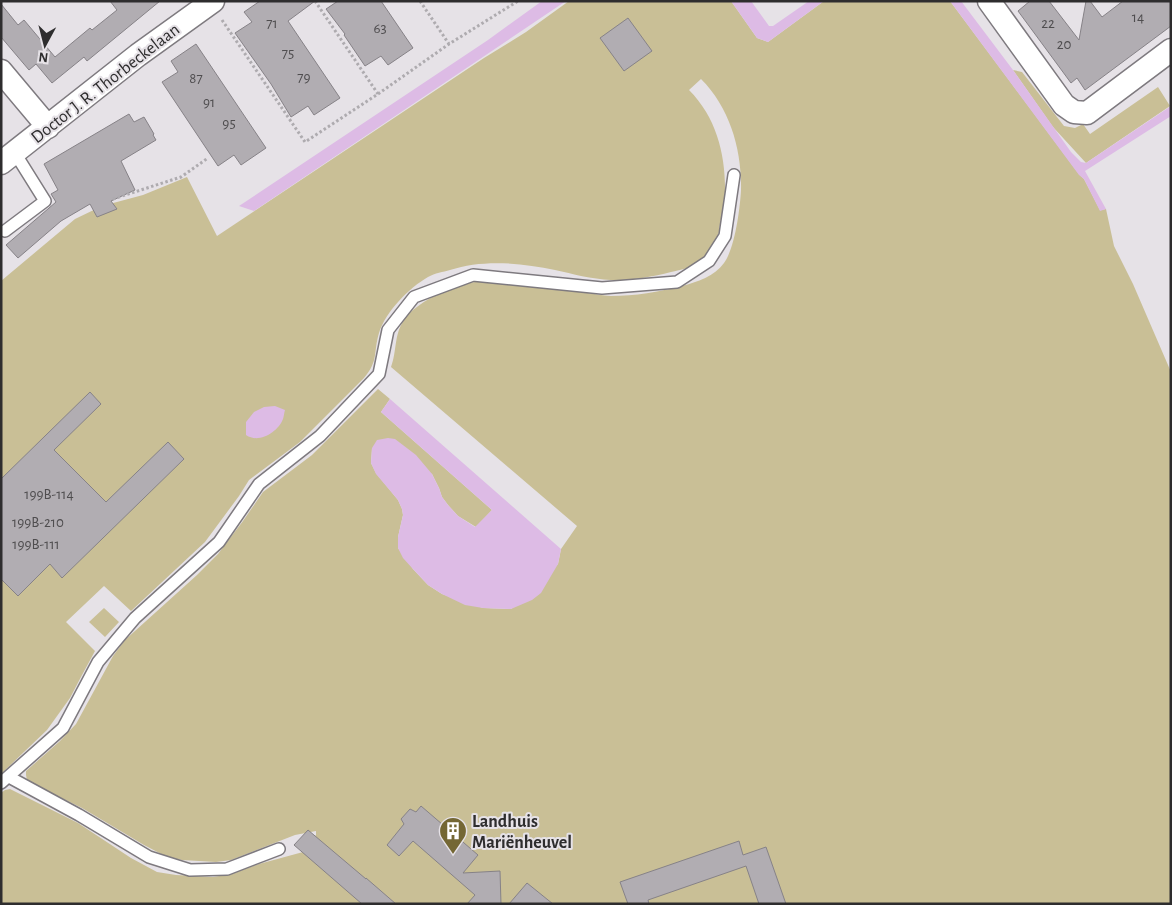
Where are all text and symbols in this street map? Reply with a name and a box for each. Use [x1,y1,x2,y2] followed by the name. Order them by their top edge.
[1132,10,1144,25] house number: 14
[266,16,278,31] house number: 71
[1041,16,1055,31] house number: 22
[20,20,70,70] north arrow
[28,20,183,147] street label: Doctor J. R. Thorbeckelaan
[373,21,387,36] house number: 63
[1057,37,1071,52] house number: 20
[282,46,294,61] house number: 75
[38,49,49,64] text: N
[297,70,311,85] house number: 79
[189,71,203,86] house number: 87
[203,95,215,110] house number: 91
[222,116,236,131] house number: 95
[24,487,74,502] house number: 199B-114
[12,515,64,530] house number: 199B-210
[12,537,60,552] house number: 199B-111
[472,813,572,852] place label: Landhuis Mariënheuvel
[438,816,468,855] building icon: Landhuis Mariënheuvel

